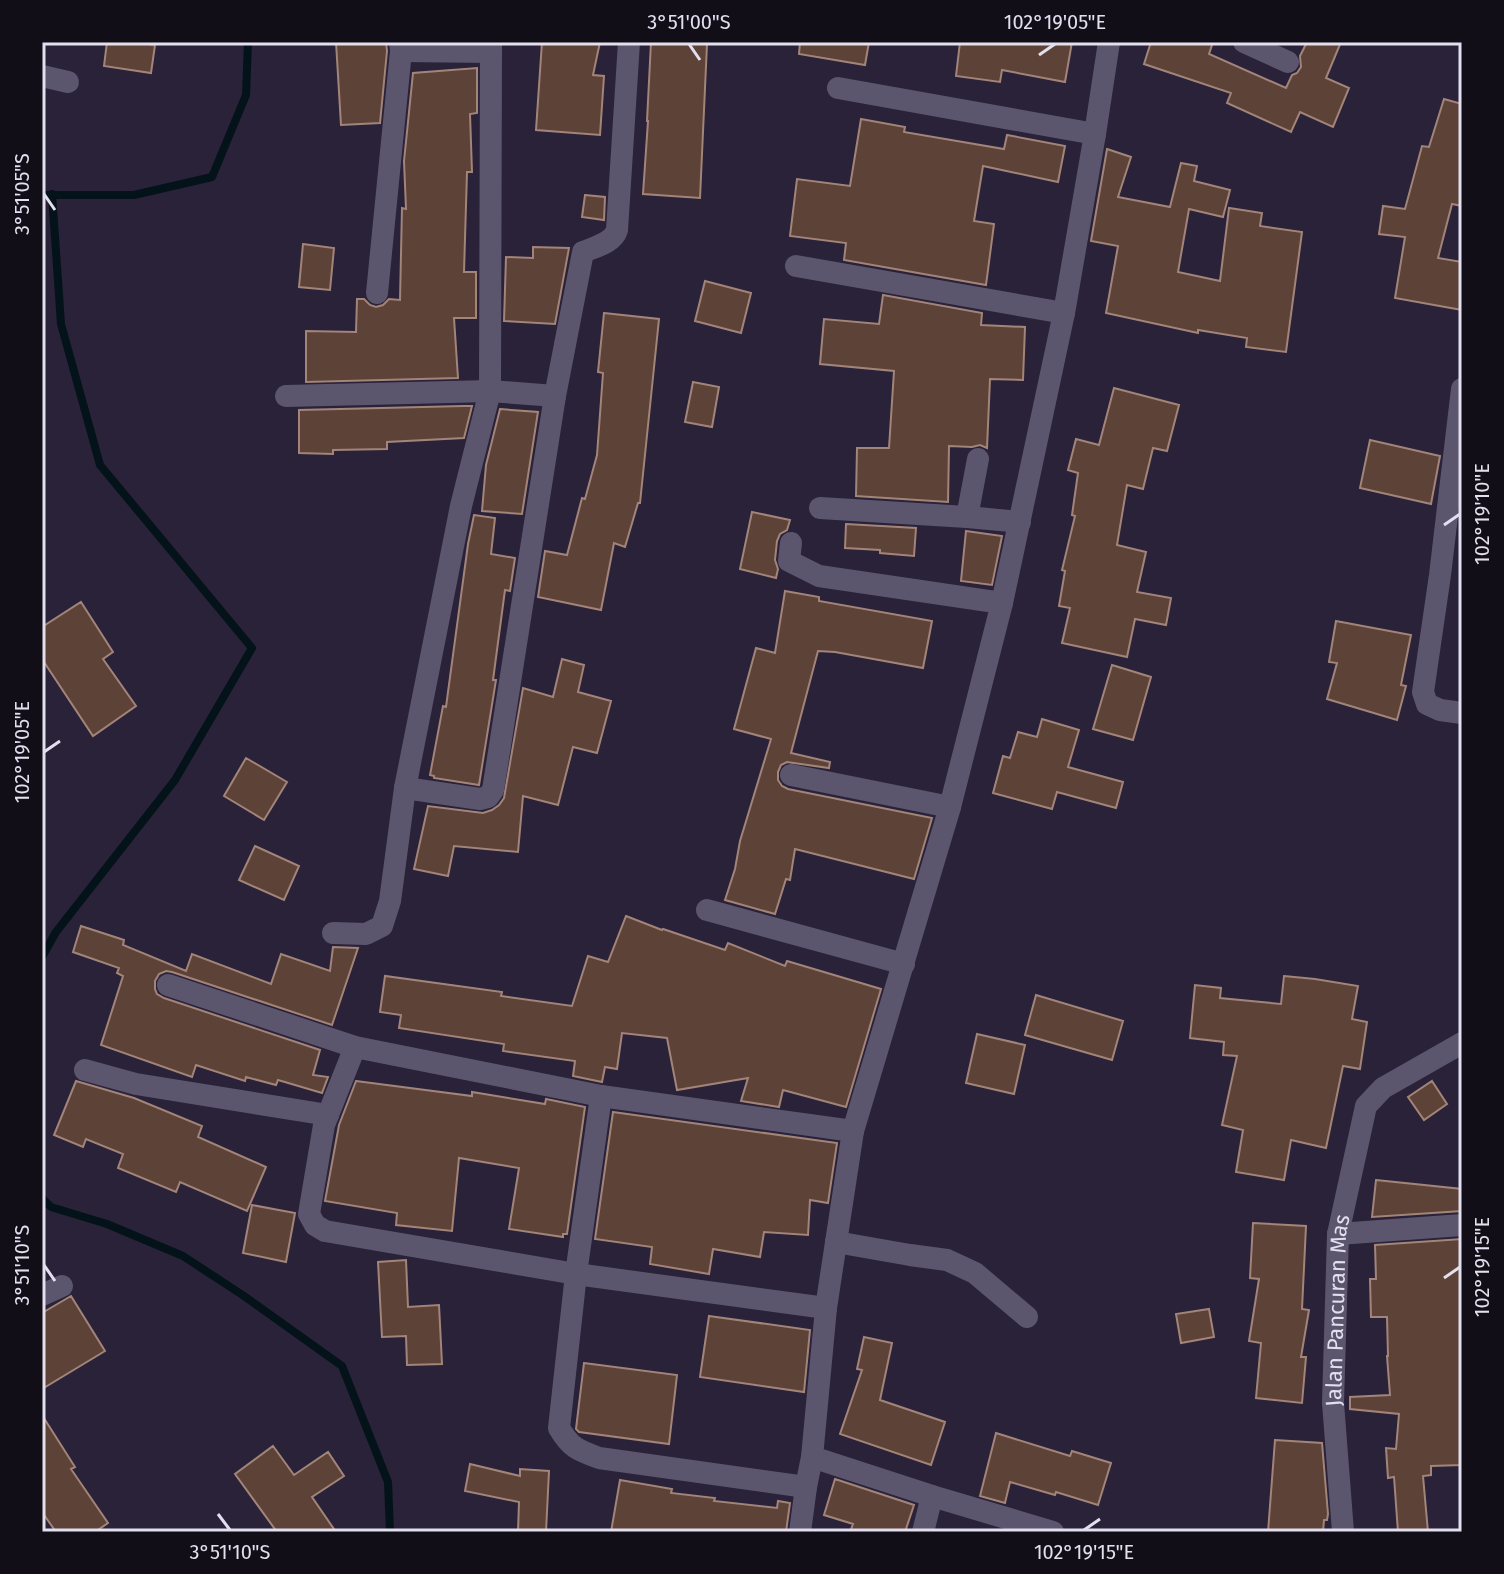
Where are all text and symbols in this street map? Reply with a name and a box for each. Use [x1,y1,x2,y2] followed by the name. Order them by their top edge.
[647,10,731,34] text: 3°51'00"S
[1004,10,1106,34] text: 102°19'05"E
[10,153,34,235] text: 3°51'05"S
[1470,463,1494,565] text: 102°19'10"E
[10,701,34,803] text: 102°19'05"E
[1319,1212,1355,1408] street label: Jalan Pancuran Mas
[1470,1217,1494,1317] text: 102°19'15"E
[10,1224,34,1305] text: 3°51'10"S
[190,1540,271,1564] text: 3°51'10"S
[1034,1540,1134,1564] text: 102°19'15"E

